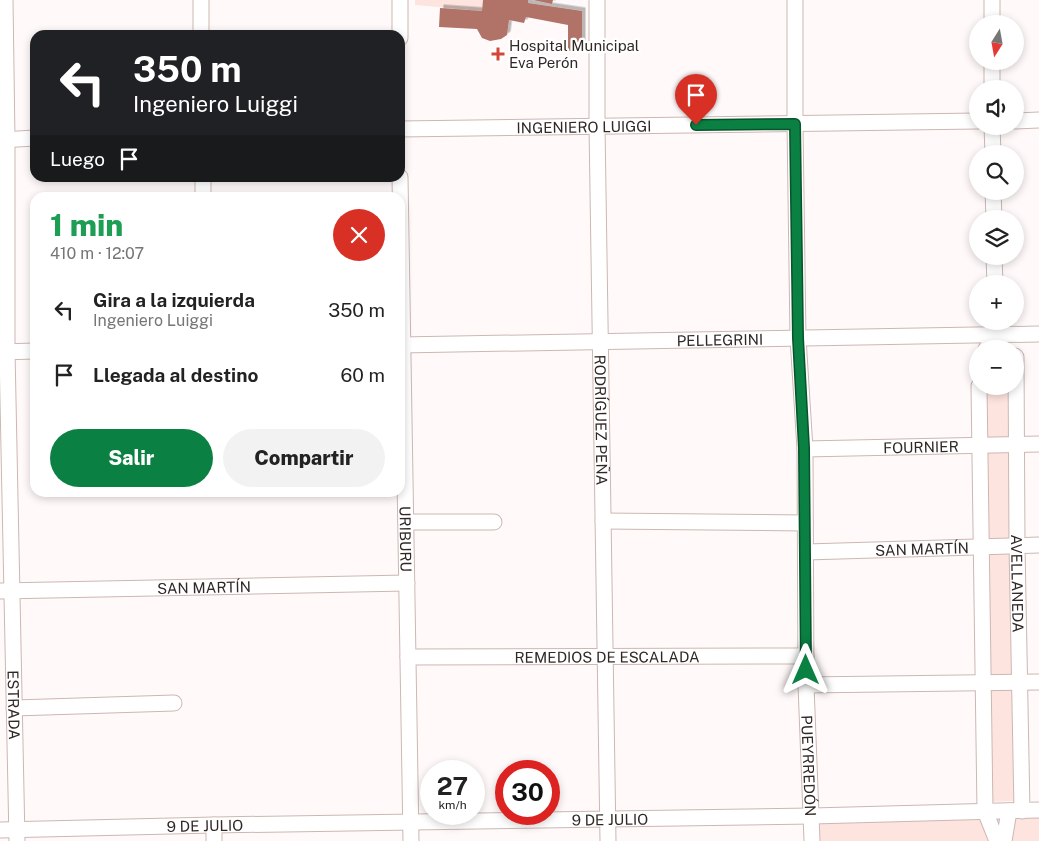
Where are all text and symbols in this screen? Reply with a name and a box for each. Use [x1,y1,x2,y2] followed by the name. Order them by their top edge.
[969,15,1024,70] north arrow
[969,15,1024,395] map controls
[509,37,639,71] place label: Hospital Municipal Eva Perón
[491,47,505,61] marker: Hospital Municipal Eva Perón
[133,49,242,90] text: 350 m
[50,50,115,115] icon: left
[675,74,717,125] pin
[969,80,1024,135] button: sound
[682,81,710,109] icon: arrive
[133,91,298,117] text: Ingeniero Luiggi
[516,117,652,136] street label: INGENIERO LUIGGI
[115,145,143,173] icon: arrive
[969,145,1024,200] button: search
[50,148,105,170] text: Luego
[50,207,123,243] text: 1 min
[333,209,385,261] button: close
[969,210,1024,265] button: layers
[50,244,144,263] text: 410 m · 12:07
[969,275,1024,330] button: +
[93,289,255,311] text: Gira a la izquierda
[50,296,78,324] icon: left
[328,299,385,321] text: 350 m
[93,311,213,330] text: Ingeniero Luiggi
[677,330,763,349] street label: PELLEGRINI
[969,340,1024,395] button: −
[592,354,611,486] street label: RODRÍGUEZ PEÑA
[50,361,78,389] icon: arrive
[93,364,258,386] text: Llegada al destino
[341,364,385,386] text: 60 m
[50,429,213,487] button: Salir
[223,429,385,487] button: Compartir
[883,437,959,456] street label: FOURNIER
[397,506,415,572] street label: URIBURU
[1008,535,1027,633] street label: AVELLANEDA
[875,539,969,558] street label: SAN MARTÍN
[157,578,251,596] street label: SAN MARTÍN
[779,643,831,695] position arrow
[514,648,700,665] street label: REMEDIOS DE ESCALADA
[5,670,23,740] street label: ESTRADA
[799,715,820,817] street label: PUEYRREDÓN
[495,760,560,825] speed limit sign: 30
[437,771,468,801] text: 27
[438,798,467,812] text: km/h
[571,810,648,828] street label: 9 DE JULIO
[166,816,243,835] street label: 9 DE JULIO

